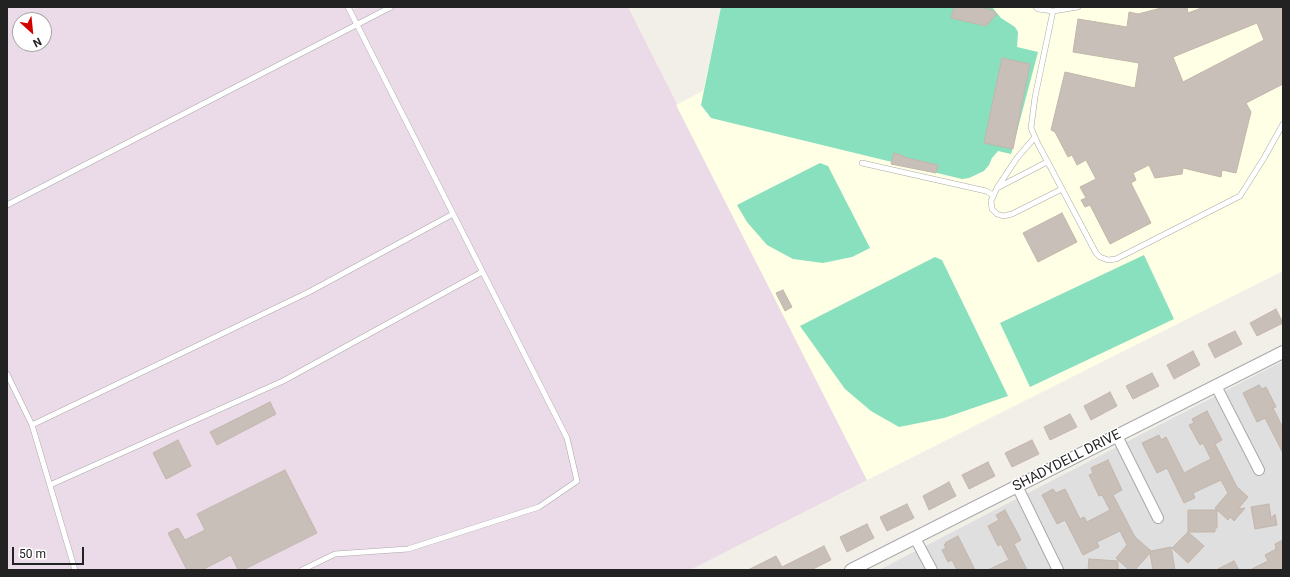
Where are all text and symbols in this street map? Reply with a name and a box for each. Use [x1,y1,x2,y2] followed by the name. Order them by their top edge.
[12,12,52,52] north arrow
[31,35,44,50] text: N
[1010,426,1124,496] street label: SHADYDELL DRIVE
[14,539,86,565] scale bar
[19,547,46,561] text: 50 m

